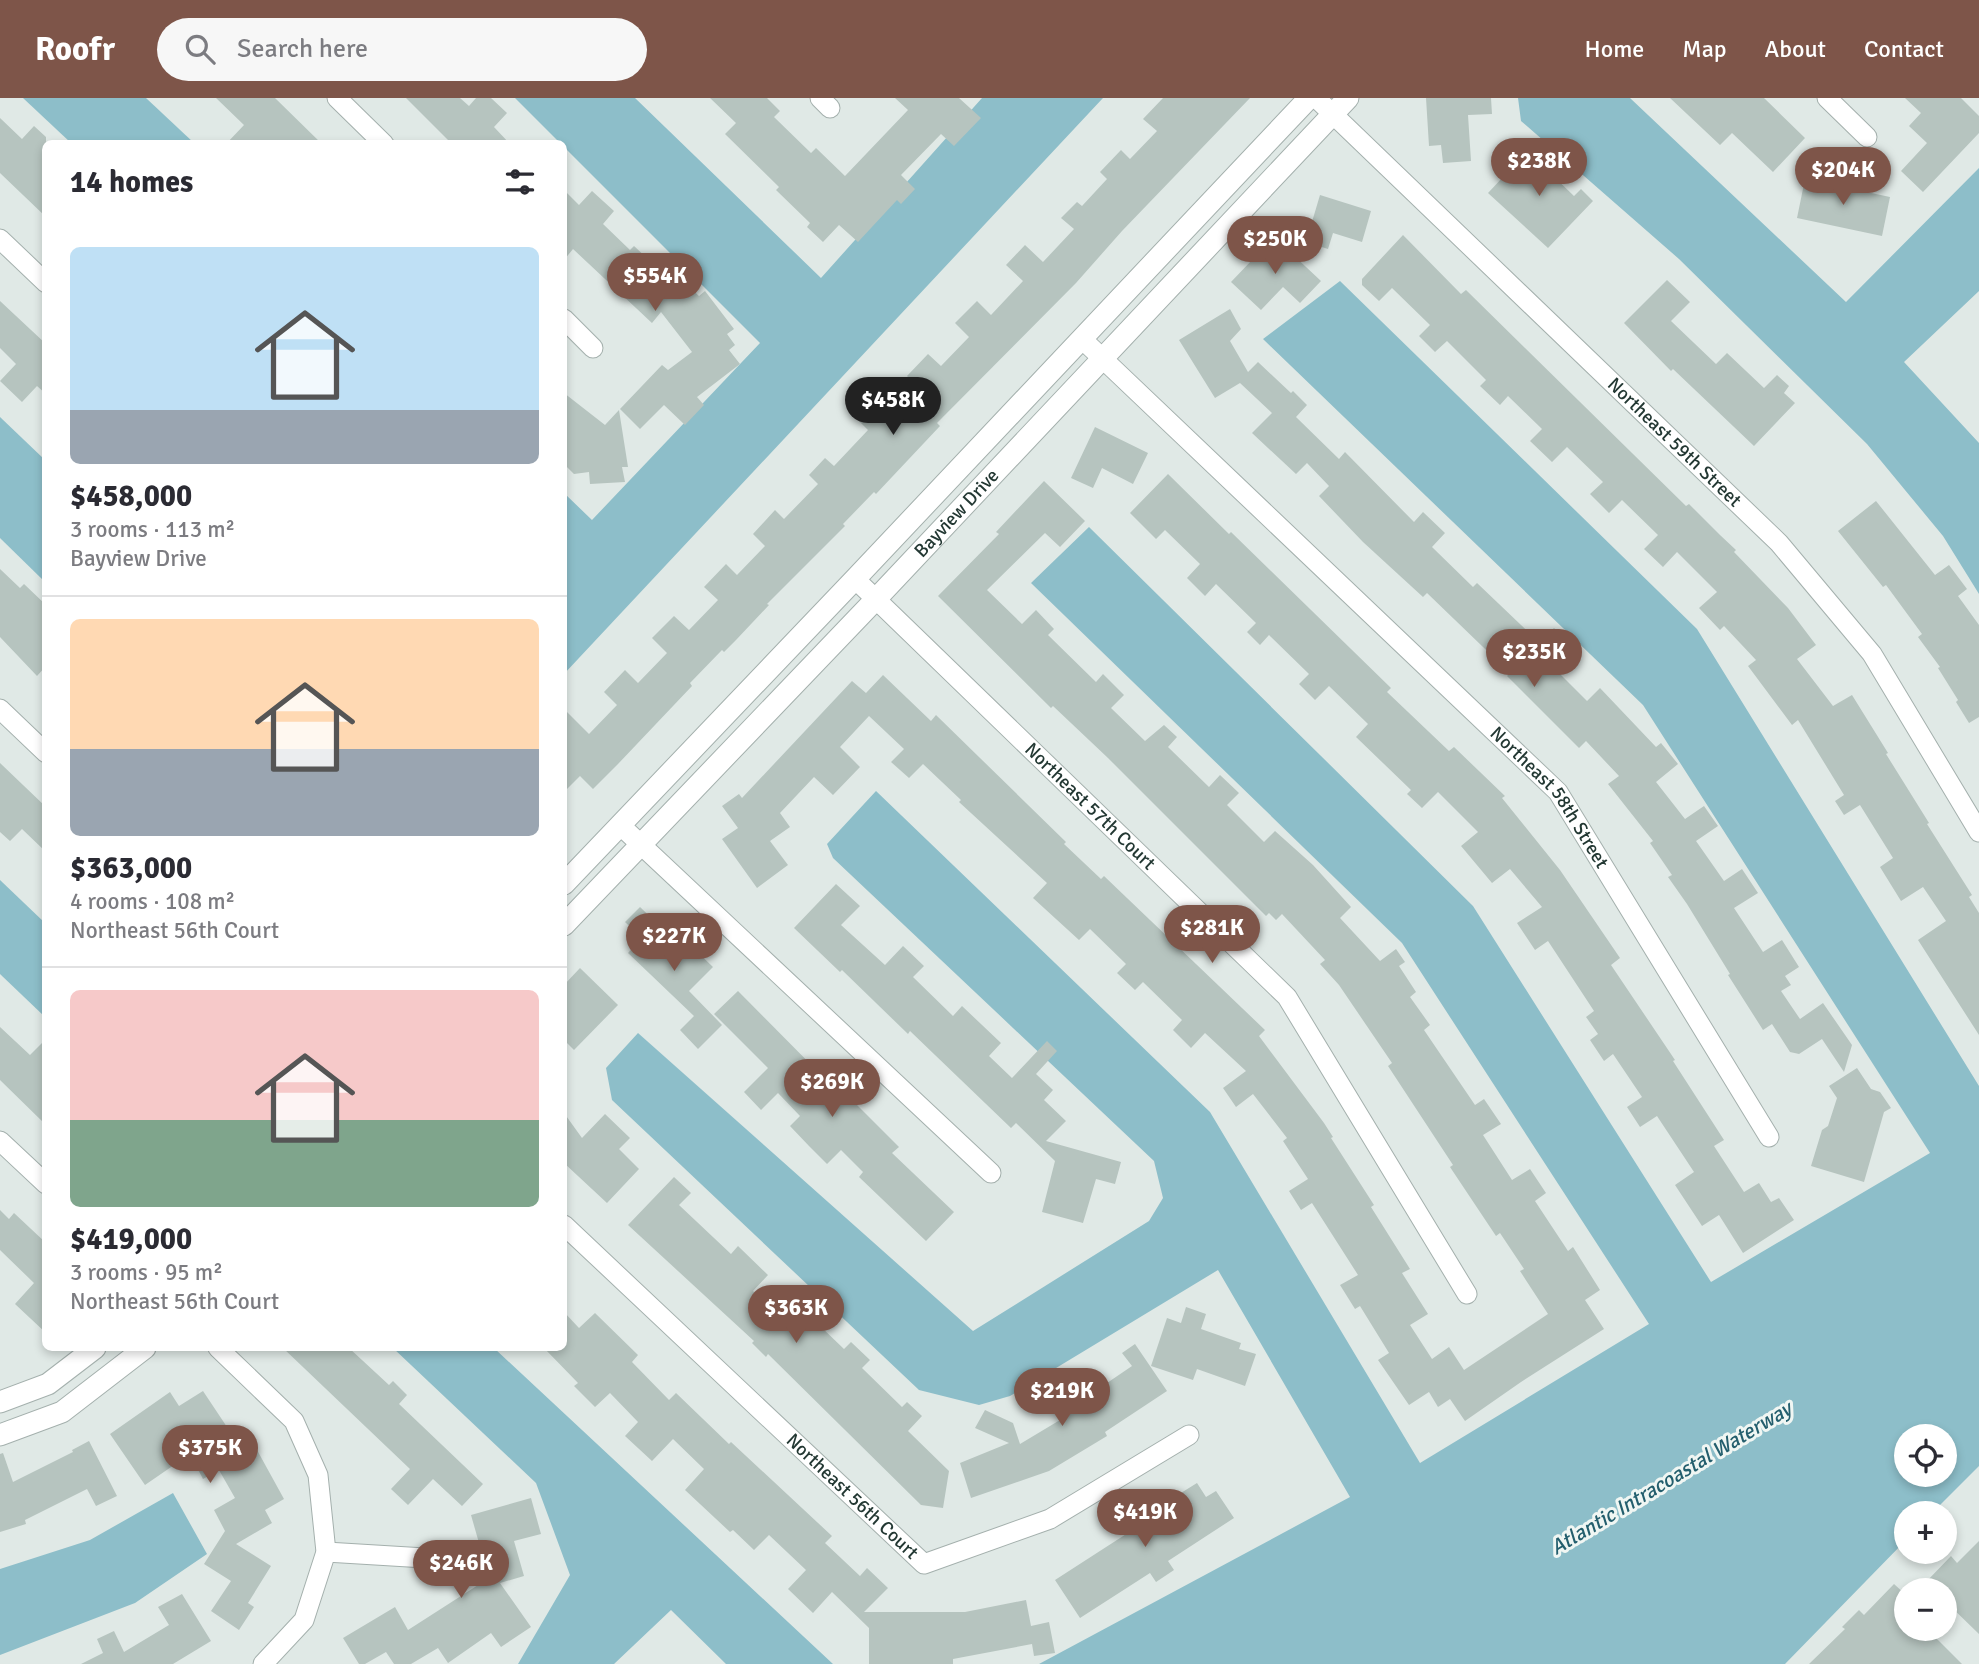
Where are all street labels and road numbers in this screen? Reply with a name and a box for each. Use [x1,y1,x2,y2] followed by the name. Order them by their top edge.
[1602,372,1747,513] street label: Northeast 59th Street
[909,464,1004,563] street label: Bayview Drive
[1485,722,1614,873] street label: Northeast 58th Street
[1020,738,1161,875] street label: Northeast 57th Court
[781,1428,924,1565] street label: Northeast 56th Court

